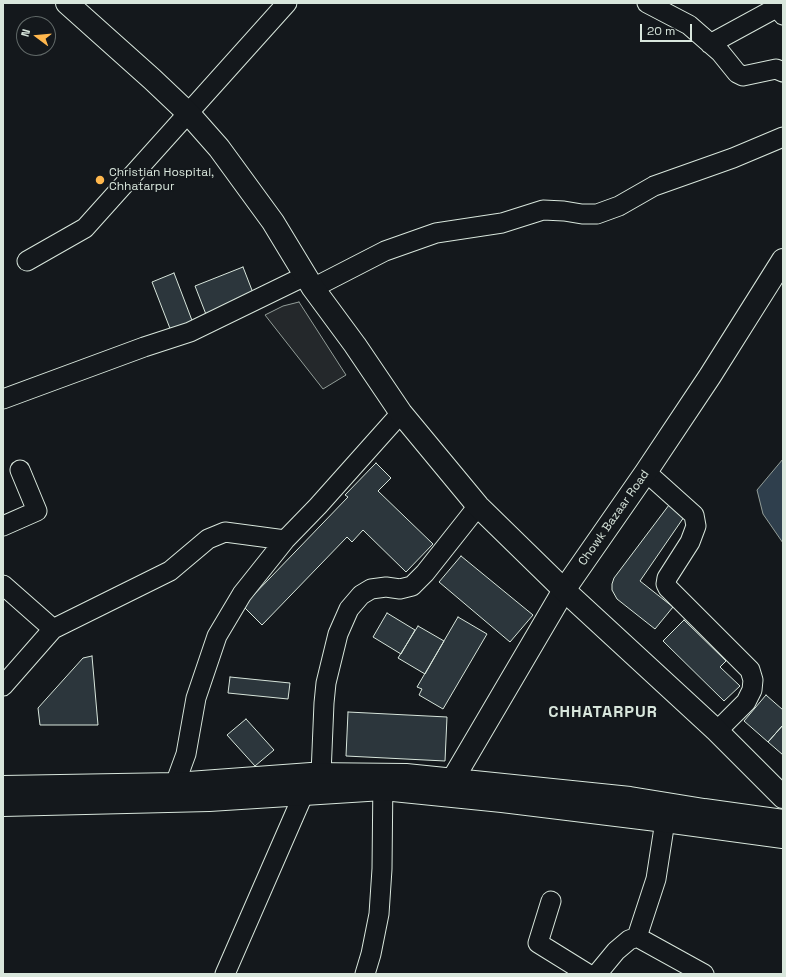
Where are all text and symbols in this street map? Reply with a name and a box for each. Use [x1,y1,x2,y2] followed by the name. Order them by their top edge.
[16,16,56,56] north arrow
[642,16,694,42] scale bar
[647,23,675,39] text: 20 m
[18,27,33,38] text: N
[109,166,214,194] place label: Christian Hospital, Chhatarpur
[94,174,106,186] marker: Christian Hospital, Chhatarpur
[576,467,652,569] street label: Chowk Bazaar Road
[548,703,658,723] district label: CHHATARPUR

